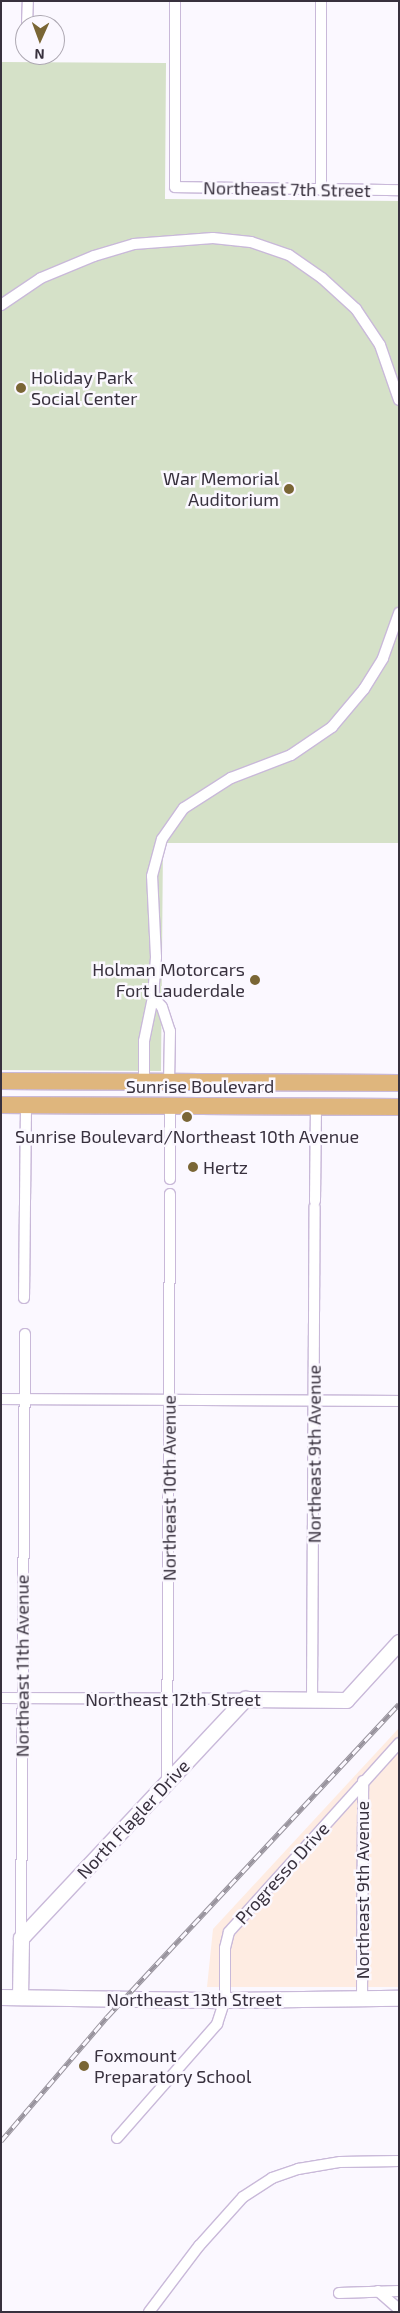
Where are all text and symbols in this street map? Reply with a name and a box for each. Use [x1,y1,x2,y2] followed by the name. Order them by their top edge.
[15,15,65,65] north arrow
[34,46,45,63] text: N
[203,177,371,201] street label: Northeast 7th Street
[31,367,138,409] place label: Holiday Park Social Center
[15,382,27,394] marker: Holiday Park Social Center
[163,468,279,510] place label: War Memorial Auditorium
[283,483,295,495] marker: War Memorial Auditorium
[92,959,245,1002] place label: Holman Motorcars Fort Lauderdale
[249,974,261,986] marker: Holman Motorcars Fort Lauderdale
[126,1075,274,1097] street label: Sunrise Boulevard
[181,1111,193,1123] marker: Sunrise Boulevard/Northeast 10th Avenue
[15,1125,359,1147] place label: Sunrise Boulevard/Northeast 10th Avenue
[203,1156,248,1178] place label: Hertz
[187,1161,199,1173] marker: Hertz
[303,1365,325,1543] street label: Northeast 9th Avenue
[158,1395,180,1581] street label: Northeast 10th Avenue
[11,1575,33,1757] street label: Northeast 11th Avenue
[85,1688,261,1710] street label: Northeast 12th Street
[72,1755,194,1883] street label: North Flagler Drive
[351,1801,373,1979] street label: Northeast 9th Avenue
[231,1818,333,1928] street label: Progresso Drive
[106,1988,282,2010] street label: Northeast 13th Street
[94,2045,252,2088] place label: Foxmount Preparatory School
[78,2060,90,2072] marker: Foxmount Preparatory School

